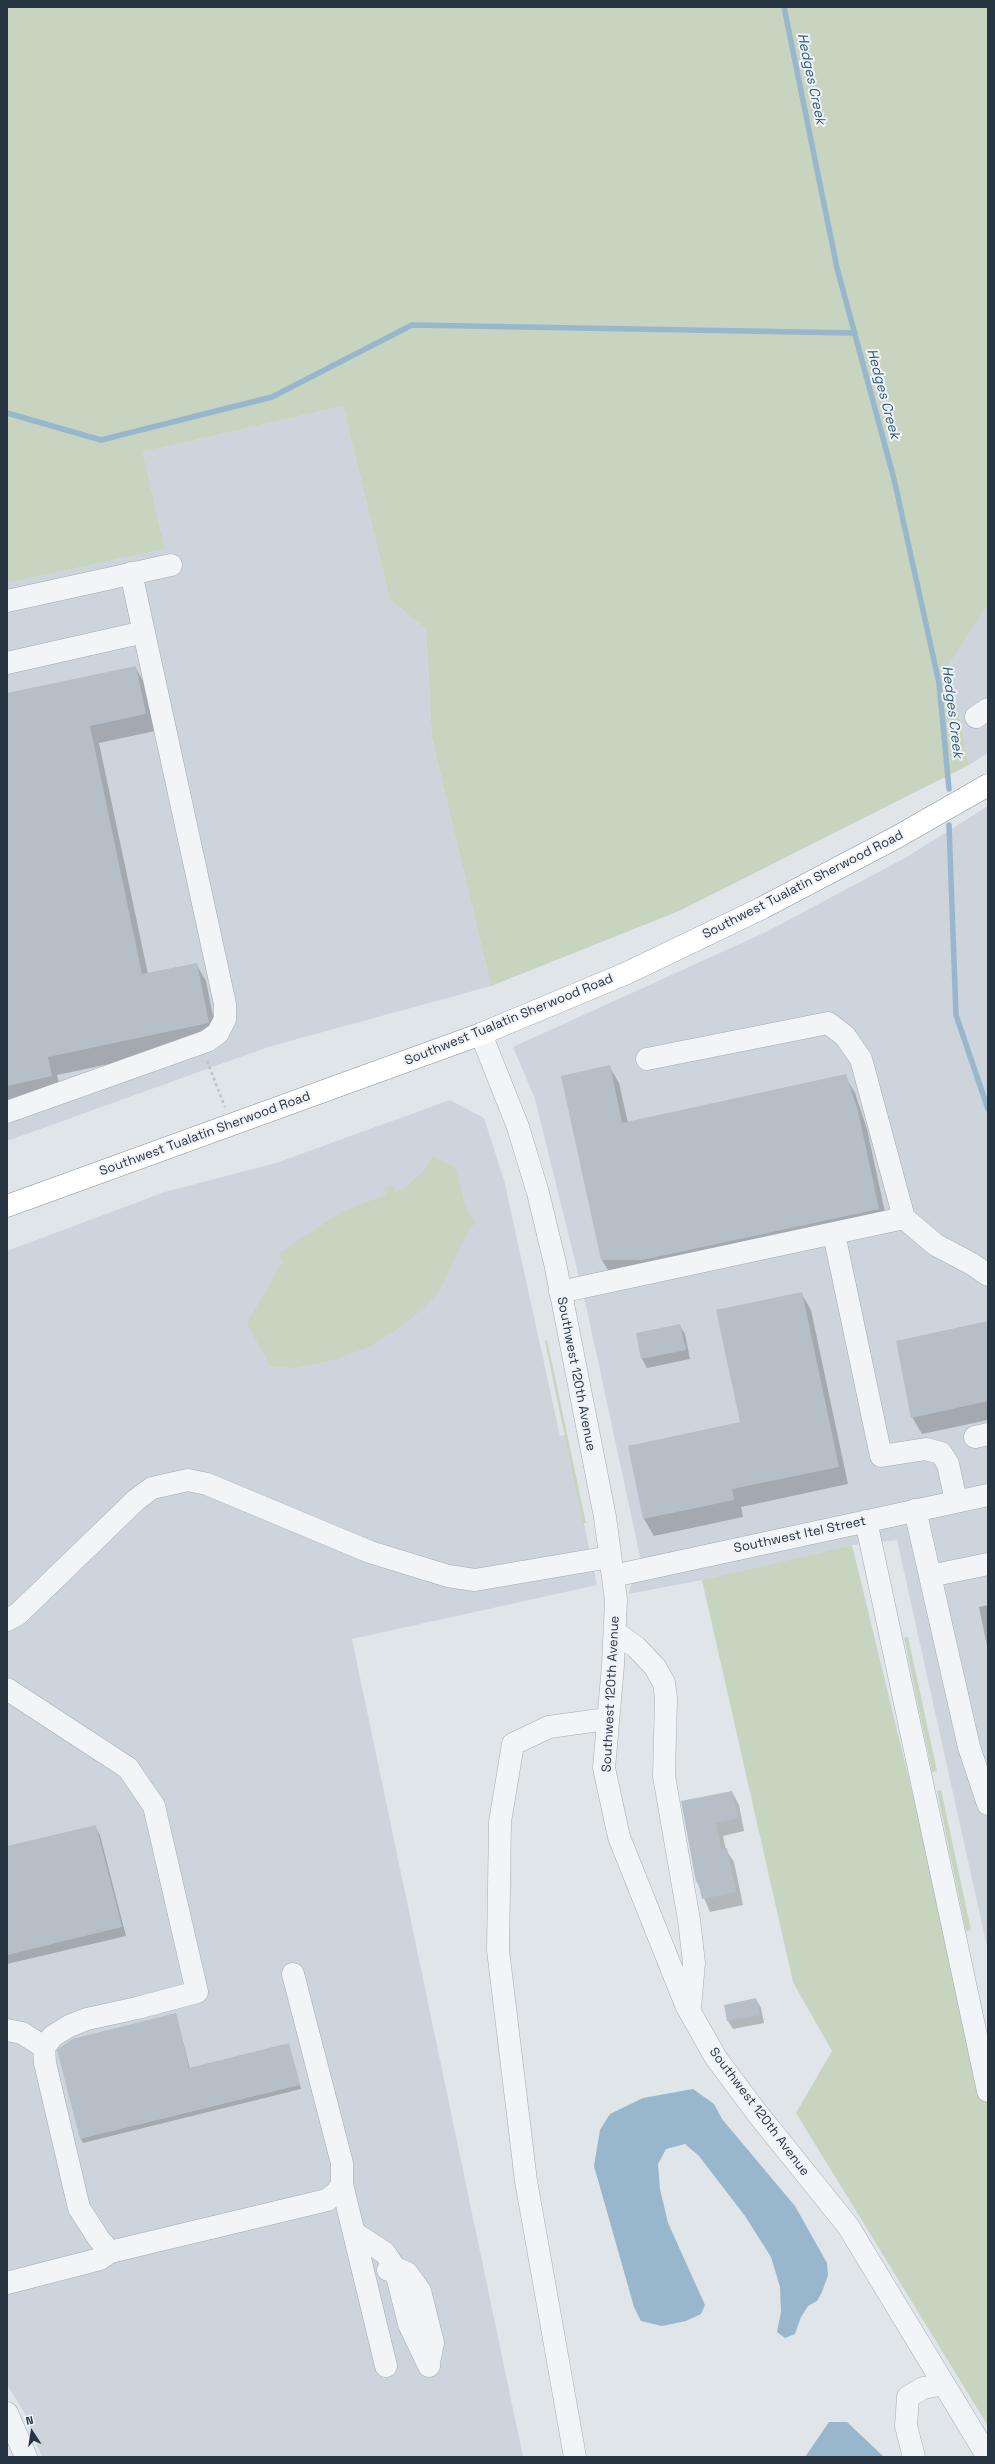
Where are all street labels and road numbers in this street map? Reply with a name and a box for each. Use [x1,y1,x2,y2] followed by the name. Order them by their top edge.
[700,827,906,943] street label: Southwest Tualatin Sherwood Road
[403,971,615,1069] street label: Southwest Tualatin Sherwood Road
[97,1089,313,1179] street label: Southwest Tualatin Sherwood Road
[553,1296,599,1452] street label: Southwest 120th Avenue
[732,1513,868,1557] street label: Southwest Itel Street
[599,1615,623,1773] street label: Southwest 120th Avenue
[706,2045,812,2179] street label: Southwest 120th Avenue

